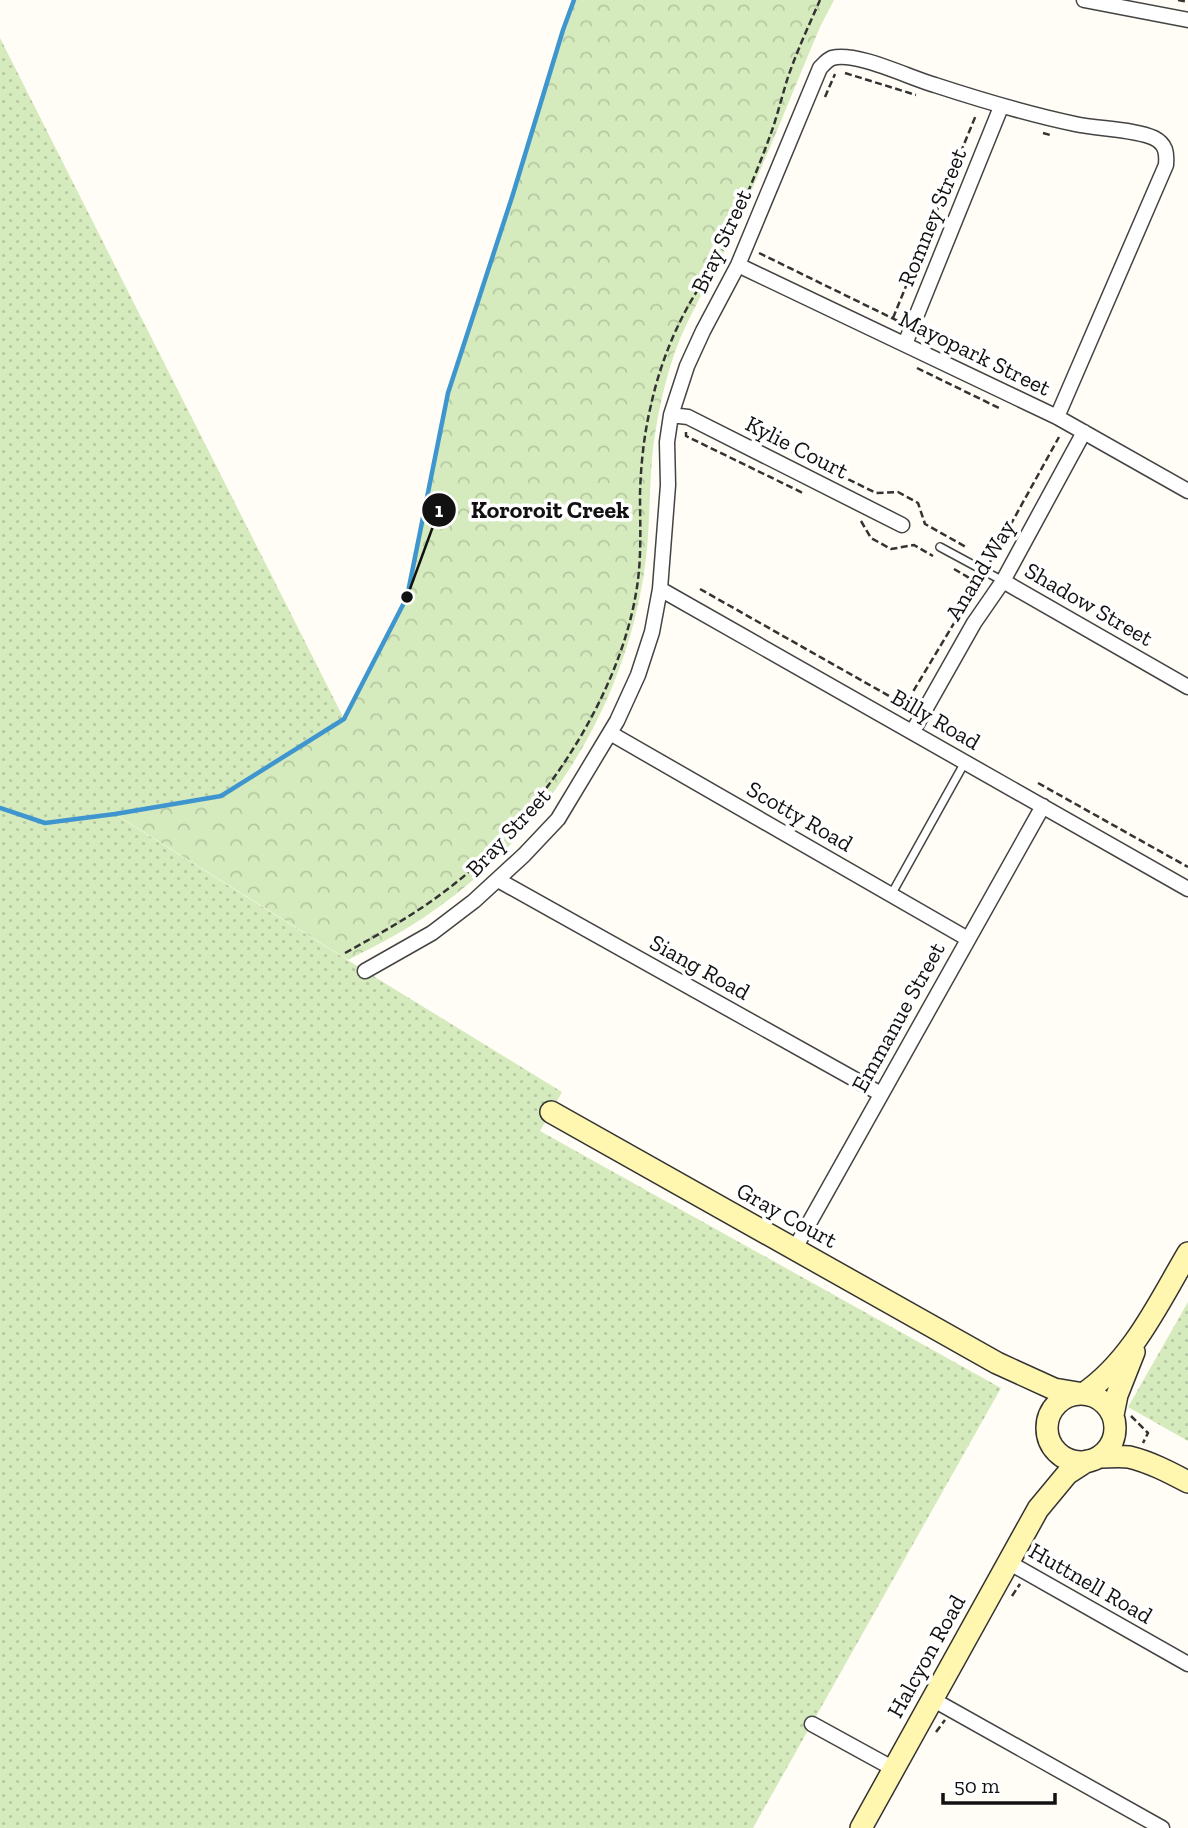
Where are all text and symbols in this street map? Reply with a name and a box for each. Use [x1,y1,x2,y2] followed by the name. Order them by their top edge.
[892,144,973,290] street label: Romney Street
[685,184,757,297] street label: Bray Street
[895,304,1056,402] street label: Mayopark Street
[741,409,853,485] street label: Kylie Court
[422,487,643,532] callout: Kororoit Creek
[471,495,629,524] text: Kororoit Creek
[435,497,444,522] text: 1
[939,514,1021,625] street label: Anand Way
[1020,556,1158,652] street label: Shadow Street
[886,682,986,756] street label: Billy Road
[742,774,858,858] street label: Scotty Road
[460,781,556,882] street label: Bray Street
[645,928,755,1006] street label: Siang Road
[845,937,951,1097] street label: Emmanue Street
[732,1176,842,1254] street label: Gray Court
[1024,1536,1158,1630] street label: Huttnell Road
[881,1589,971,1722] street label: Halcyon Road
[943,1762,1055,1806] scale bar
[954,1773,1000,1798] text: 50 m

